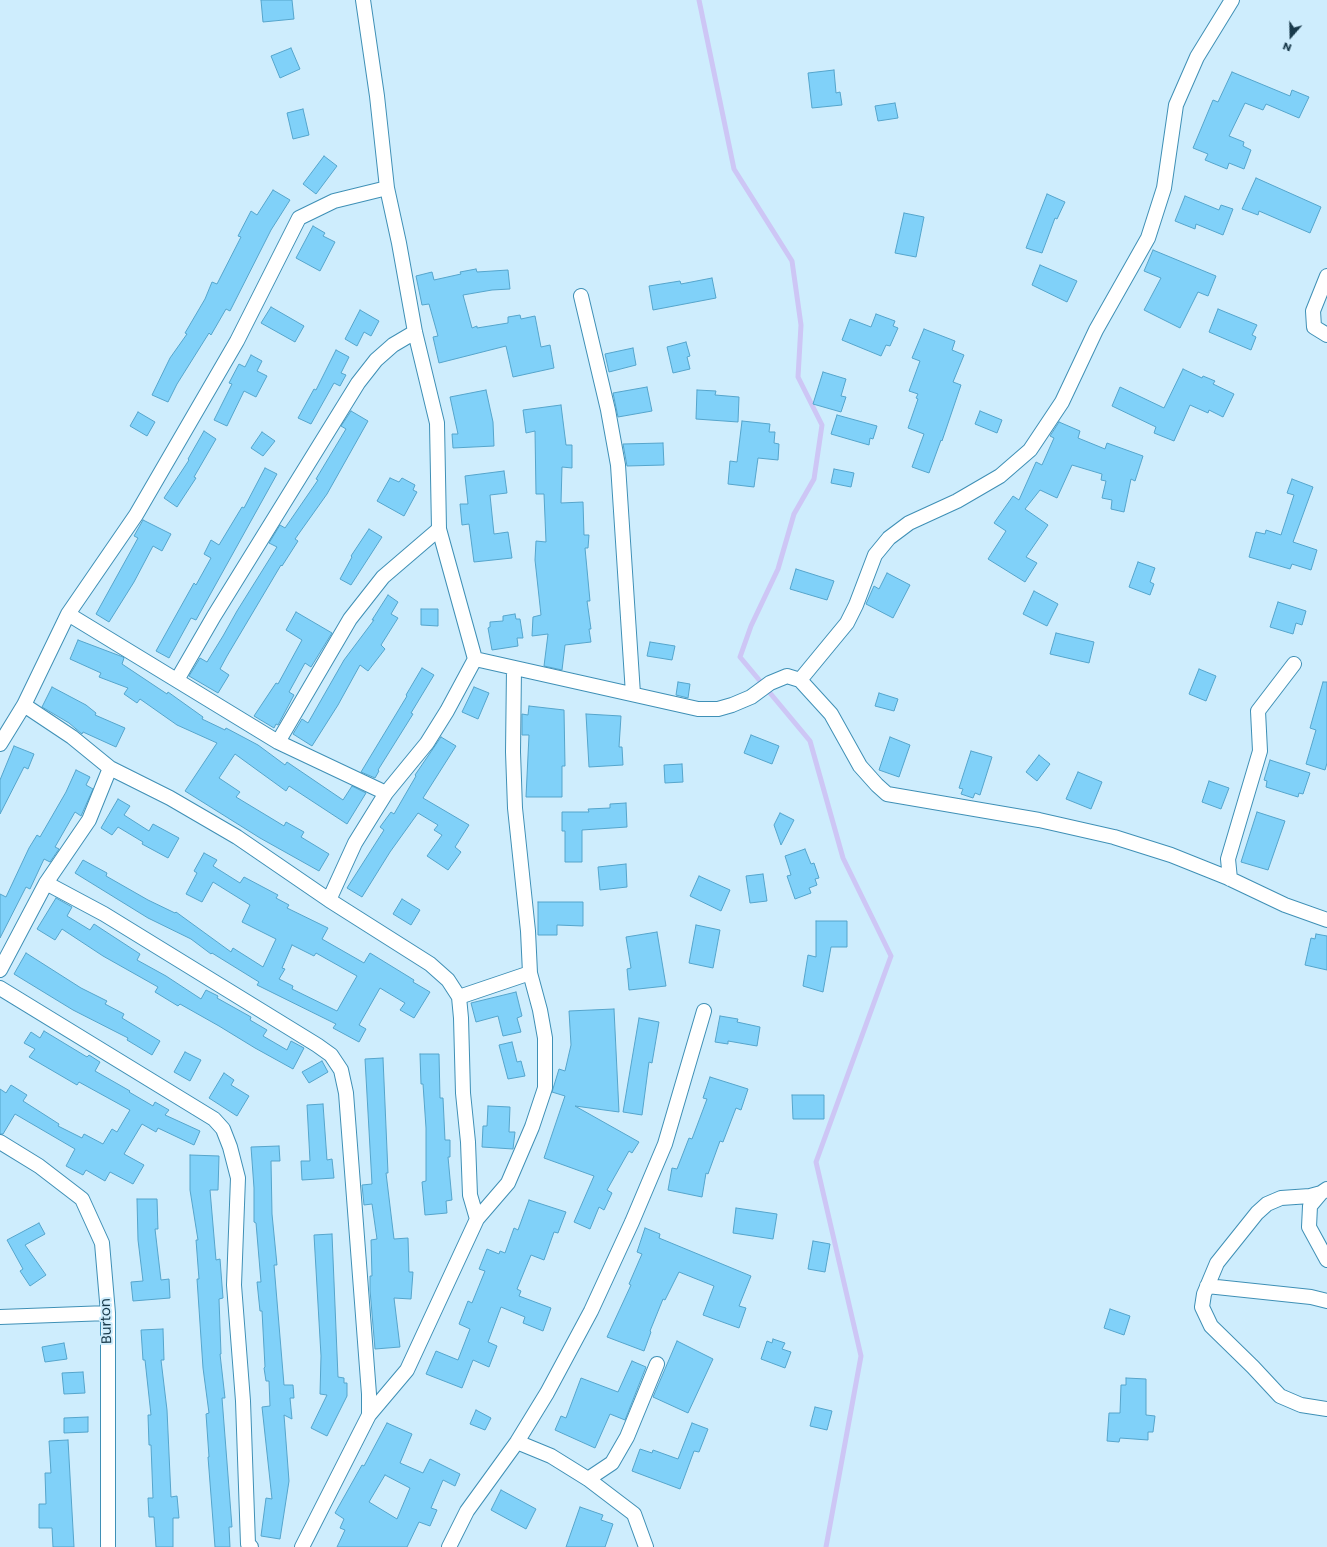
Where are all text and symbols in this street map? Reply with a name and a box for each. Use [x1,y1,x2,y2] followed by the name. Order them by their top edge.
[1271,16,1311,56] north arrow
[1280,38,1294,56] text: N
[98,1298,116,1344] street label: Burton

